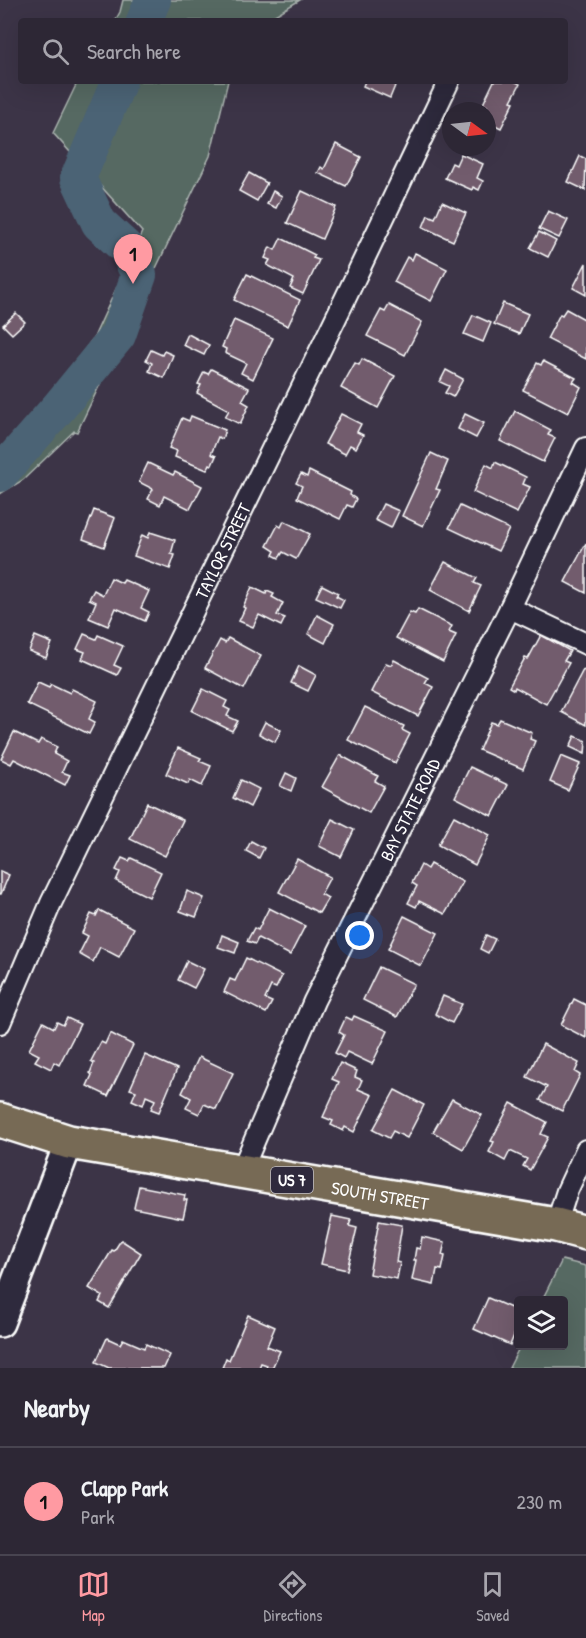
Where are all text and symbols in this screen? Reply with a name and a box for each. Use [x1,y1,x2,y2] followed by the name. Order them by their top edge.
[18,18,568,84] search box
[39,35,72,68] icon: search
[87,36,181,66] text: Search here
[442,102,496,156] north arrow
[114,234,152,284] pin: 1
[189,498,257,603] street label: TAYLOR STREET
[373,754,446,865] street label: BAY STATE ROAD
[345,921,374,950] your location
[271,1167,313,1193] road number: US 7
[329,1174,431,1216] street label: SOUTH STREET
[514,1296,568,1350] map controls
[514,1296,568,1350] button: layers
[24,1390,90,1425] text: Nearby
[81,1473,168,1503] text: Clapp Park
[40,1488,47,1515] text: 1
[517,1488,562,1515] text: 230 m
[81,1503,114,1530] text: Park
[77,1568,110,1626] tab: Map
[264,1568,322,1626] tab: Directions
[476,1568,509,1626] tab: Saved

